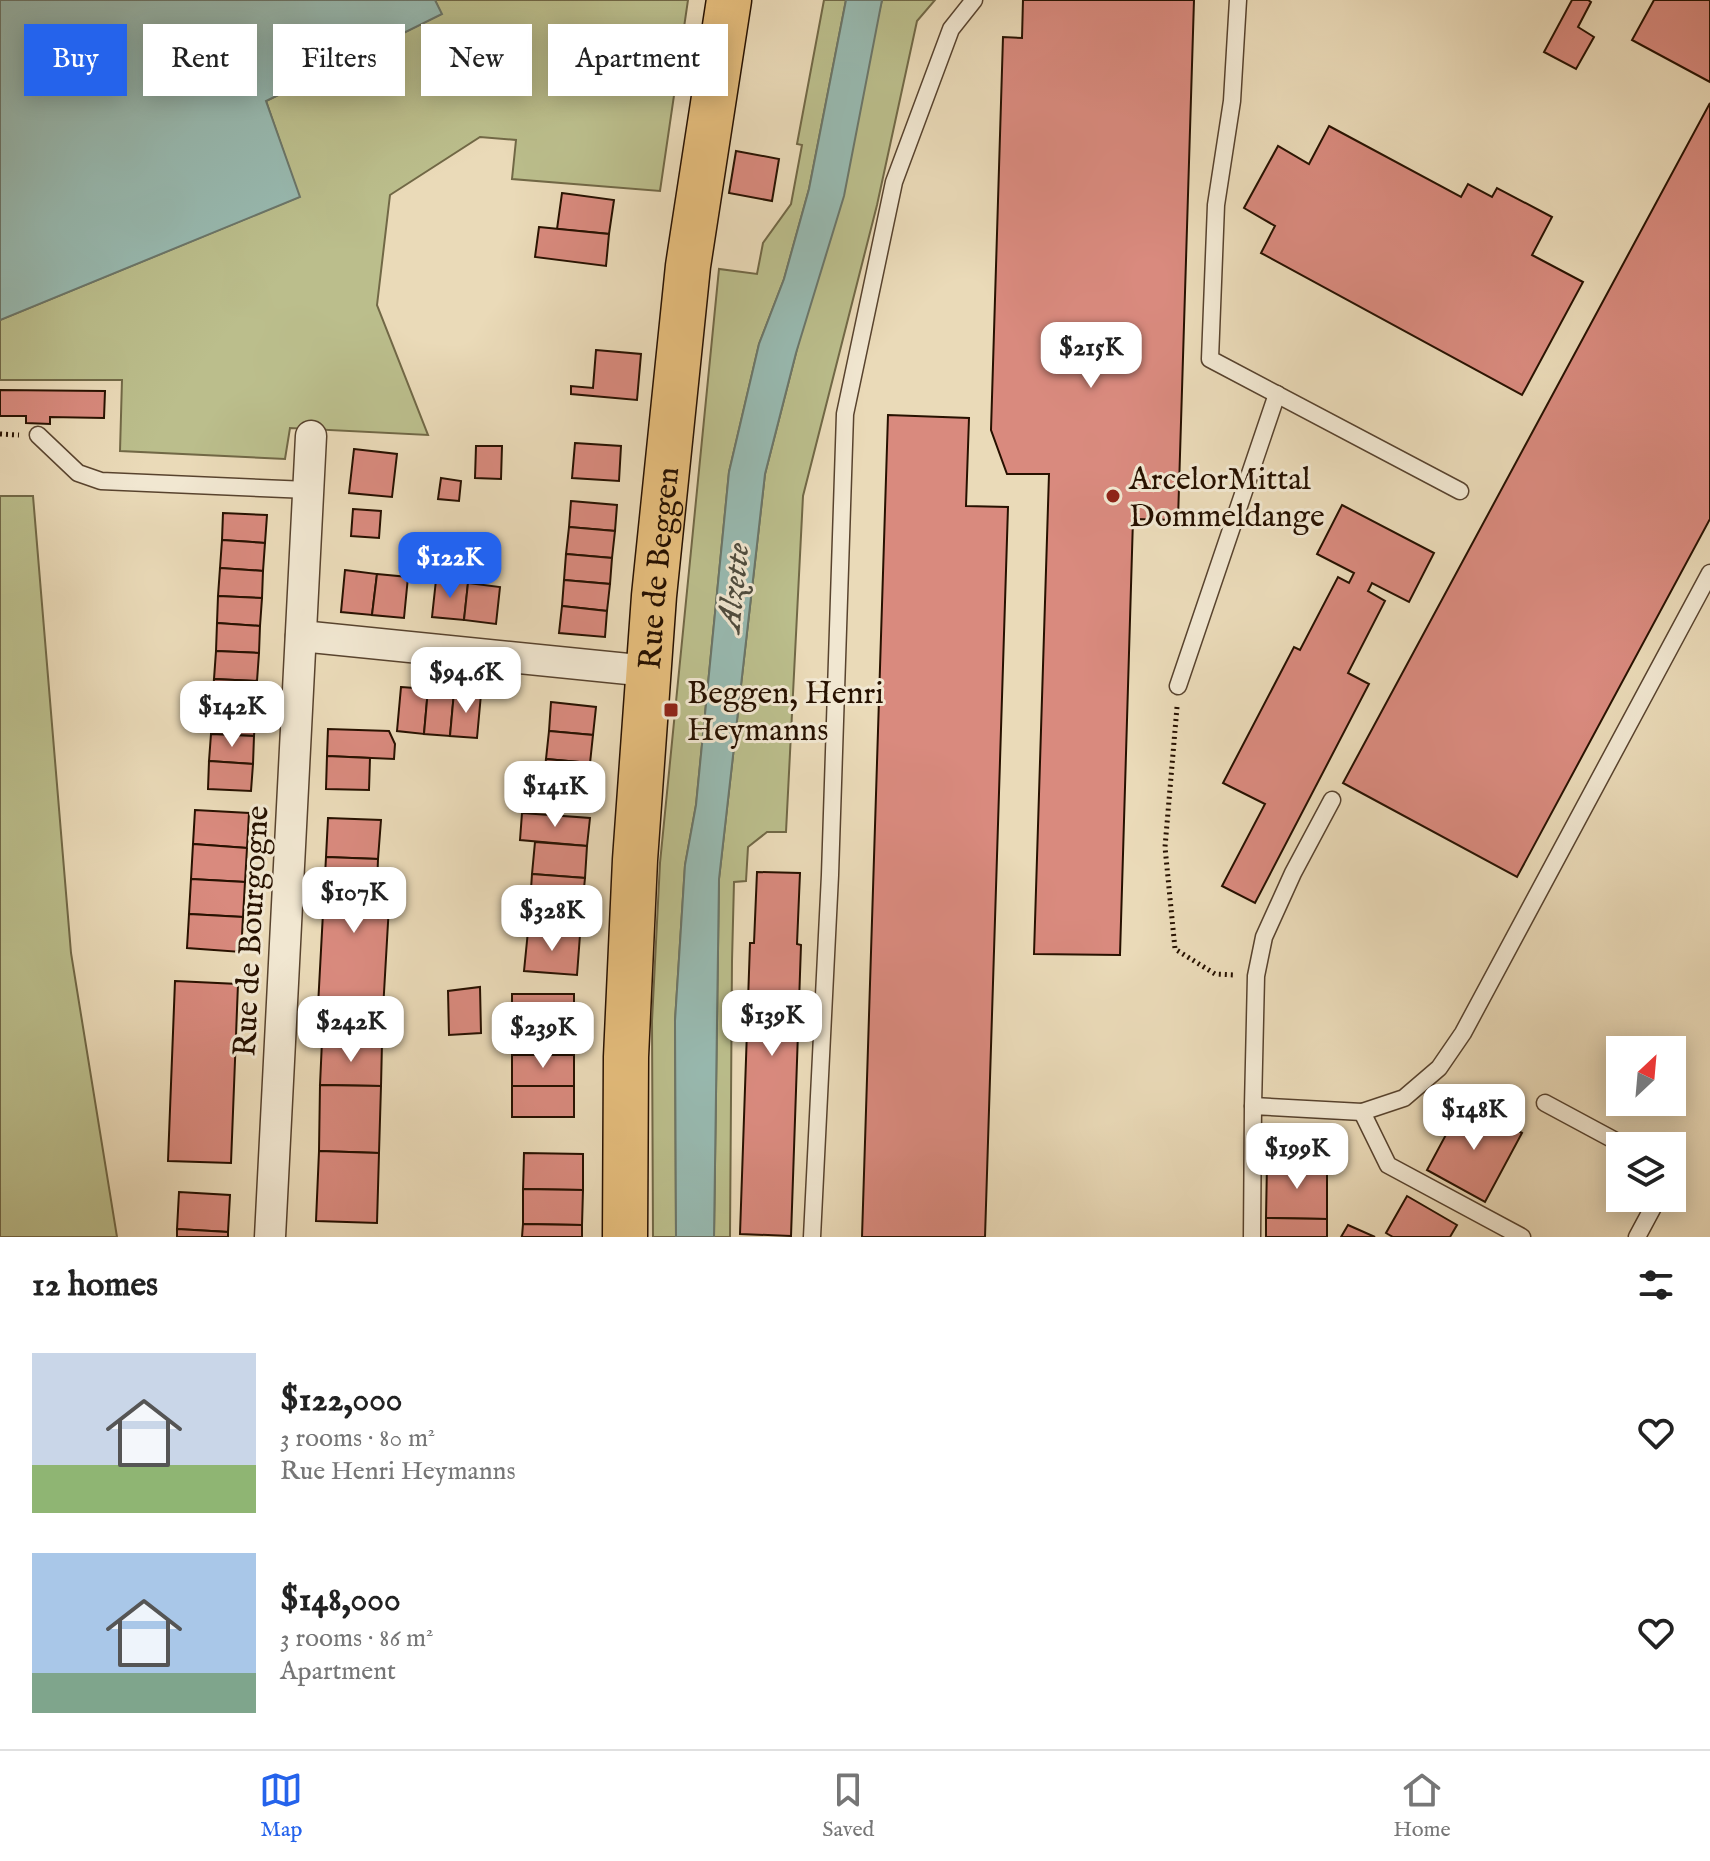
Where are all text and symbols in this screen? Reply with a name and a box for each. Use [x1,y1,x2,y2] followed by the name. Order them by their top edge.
[24,24,127,96] chip: Buy
[143,24,257,96] chip: Rent
[273,24,405,96] chip: Filters
[421,24,532,96] chip: New
[548,24,728,96] chip: Apartment
[1035,322,1147,390] pin: $215K
[1059,331,1123,364] text: $215K
[1128,460,1325,538] place label: ArcelorMittal Dommeldange
[631,465,690,671] street label: Rue de Beggen
[1104,487,1122,505] marker: ArcelorMittal Dommeldange
[394,532,506,600] pin: $122K
[708,540,761,637] water label: Alzette
[416,541,484,574] text: $122K
[401,647,531,715] pin: $94.6K
[429,656,503,689] text: $94.6K
[687,674,884,752] place label: Beggen, Henri Heymanns
[176,681,288,749] pin: $142K
[198,690,266,723] text: $142K
[662,701,680,719] marker: Beggen, Henri Heymanns
[499,761,611,829] pin: $141K
[522,770,588,803] text: $141K
[225,805,280,1058] street label: Rue de Bourgogne
[298,867,410,935] pin: $107K
[320,876,388,909] text: $107K
[496,885,608,953] pin: $328K
[519,894,585,927] text: $328K
[716,990,828,1058] pin: $139K
[295,996,407,1064] pin: $242K
[740,999,804,1032] text: $139K
[487,1002,599,1070] pin: $239K
[316,1005,386,1038] text: $242K
[510,1011,576,1044] text: $239K
[1606,1036,1686,1116] north arrow
[1606,1036,1686,1212] map controls
[1418,1084,1530,1152] pin: $148K
[1441,1093,1507,1126] text: $148K
[1241,1123,1353,1191] pin: $199K
[1264,1132,1330,1165] text: $199K
[1606,1132,1686,1212] button: layers
[1634,1263,1678,1307] icon: filters
[32,1264,158,1307] text: 12 homes
[280,1379,403,1422] text: $122,000
[96,1385,192,1481] icon: home
[1634,1411,1678,1455] icon: heart
[280,1422,435,1455] text: 3 rooms · 80 m²
[280,1455,516,1488] text: Rue Henri Heymanns
[280,1579,401,1622] text: $148,000
[96,1585,192,1681] icon: home
[1634,1611,1678,1655] icon: heart
[280,1622,433,1655] text: 3 rooms · 86 m²
[280,1655,396,1688] text: Apartment
[259,1768,303,1844] tab: Map
[822,1768,874,1844] tab: Saved
[1393,1768,1451,1844] tab: Home

